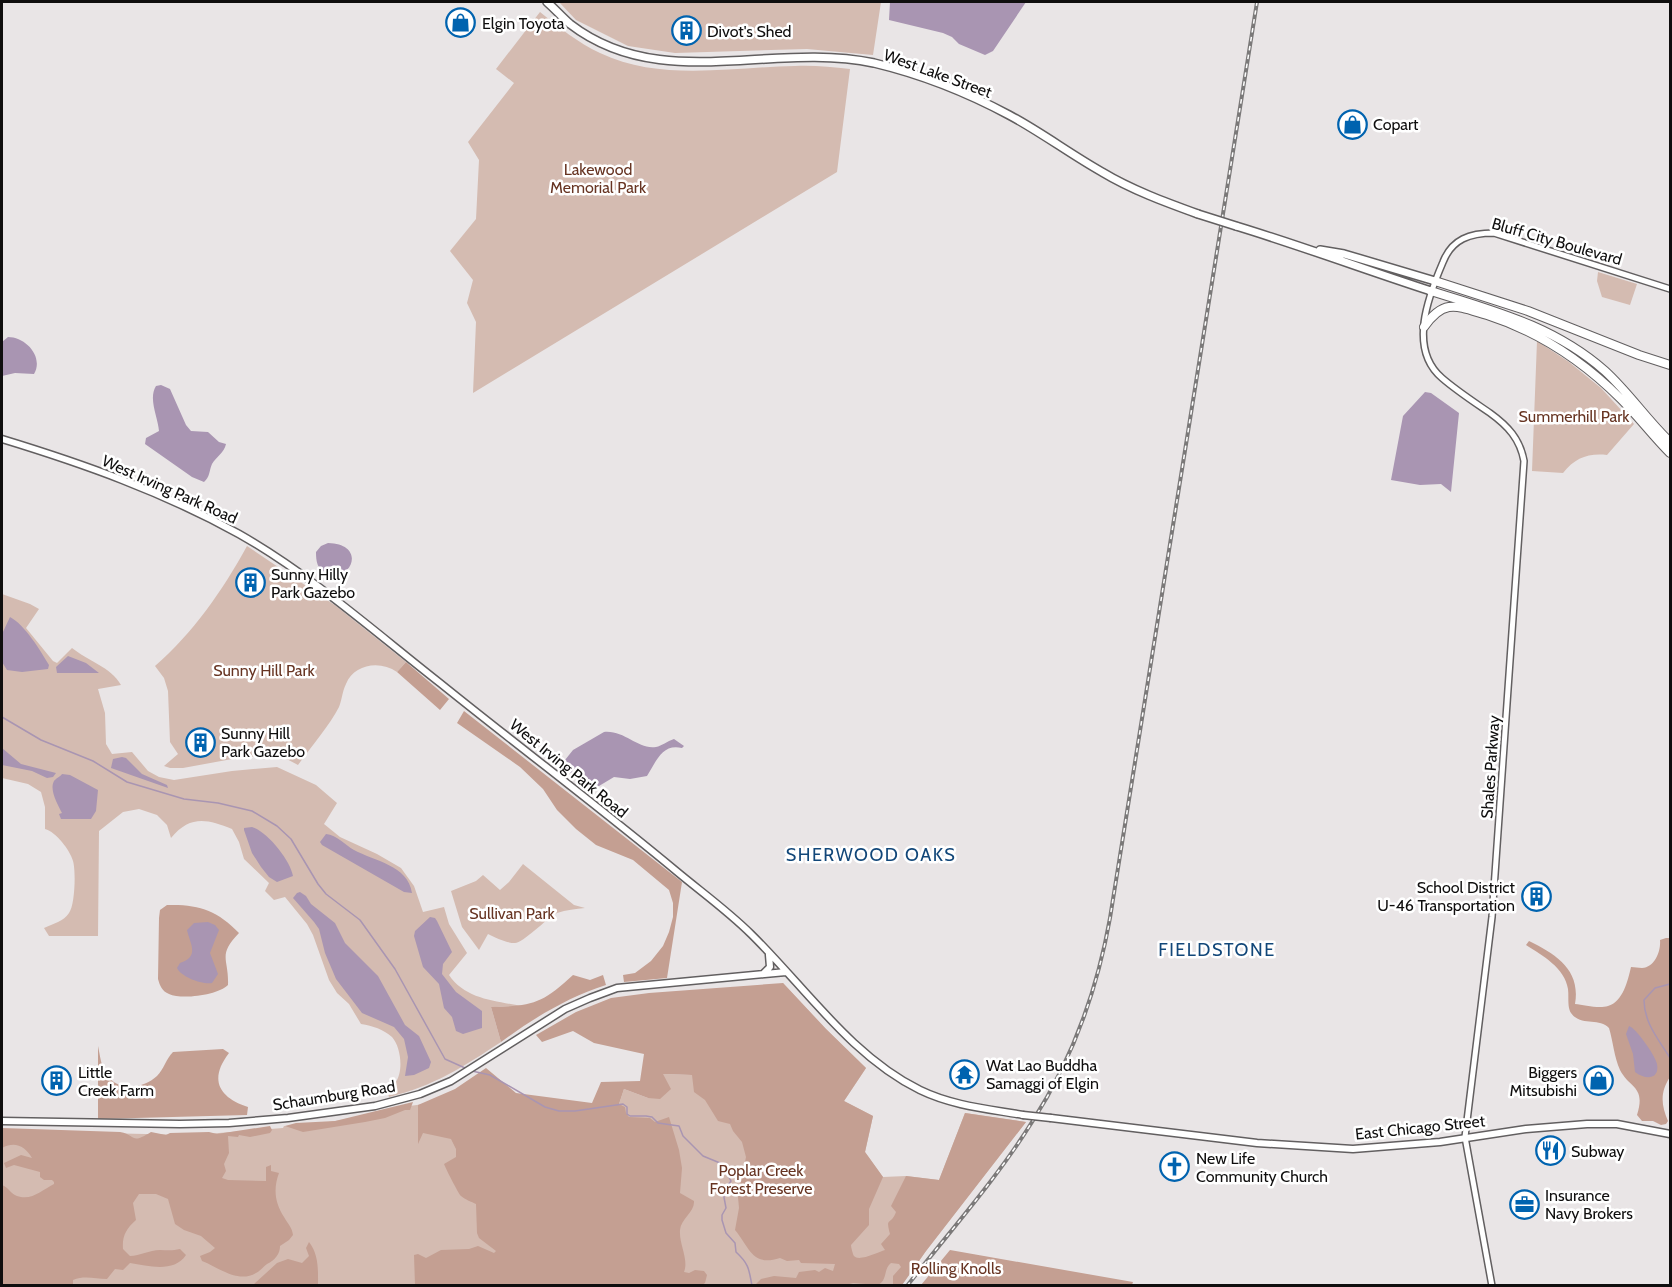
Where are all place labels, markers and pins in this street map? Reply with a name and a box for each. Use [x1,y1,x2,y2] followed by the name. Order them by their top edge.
[445,7,477,39] shop icon: Elgin Toyota
[482,14,565,33] place label: Elgin Toyota
[670,15,702,47] building icon: Divot's Shed
[707,22,792,41] place label: Divot's Shed
[1336,108,1368,140] shop icon: Copart
[1373,115,1419,134] place label: Copart
[271,565,355,602] place label: Sunny Hilly Park Gazebo
[234,567,266,599] building icon: Sunny Hilly Park Gazebo
[221,724,305,761] place label: Sunny Hill Park Gazebo
[184,726,216,758] building icon: Sunny Hill Park Gazebo
[1377,878,1516,915] place label: School District U-46 Transportation
[1520,880,1552,912] building icon: School District U-46 Transportation
[986,1056,1099,1093] place label: Wat Lao Buddha Samaggi of Elgin
[949,1058,981,1090] temple icon: Wat Lao Buddha Samaggi of Elgin
[78,1063,154,1100] place label: Little Creek Farm
[1509,1063,1577,1100] place label: Biggers Mitsubishi
[41,1065,73,1097] building icon: Little Creek Farm
[1582,1065,1614,1097] shop icon: Biggers Mitsubishi
[1534,1135,1566,1167] restaurant icon: Subway
[1571,1142,1624,1161] place label: Subway
[1196,1149,1328,1186] place label: New Life Community Church
[1159,1151,1191,1183] church icon: New Life Community Church
[1545,1186,1633,1223] place label: Insurance Navy Brokers
[1508,1188,1540,1220] office icon: Insurance Navy Brokers

